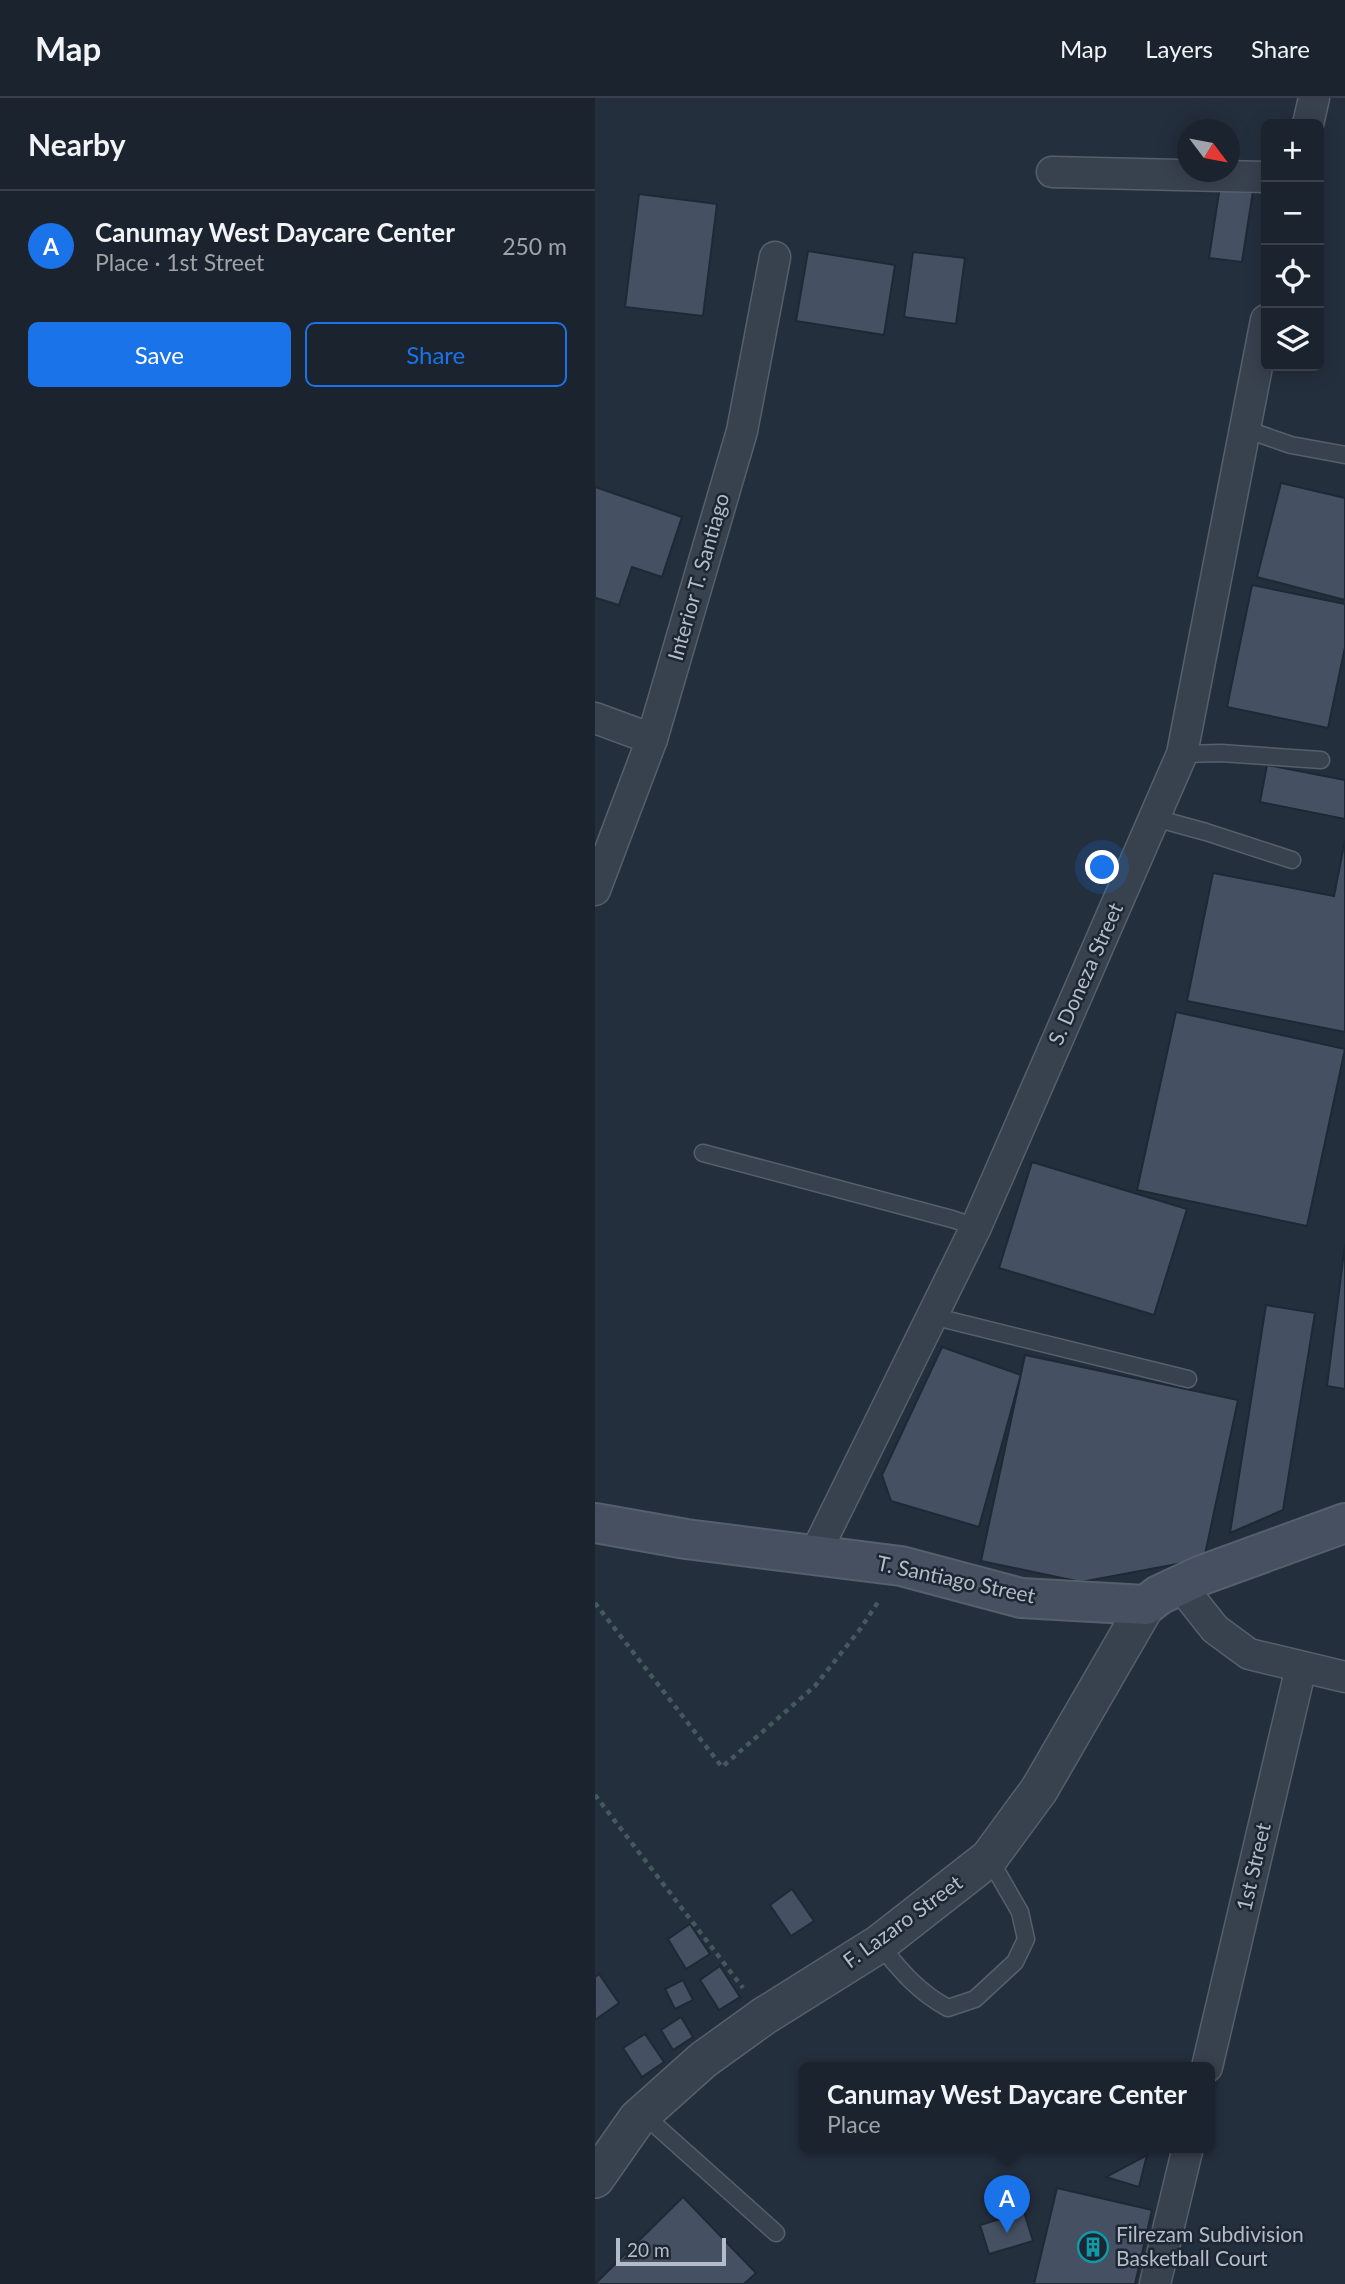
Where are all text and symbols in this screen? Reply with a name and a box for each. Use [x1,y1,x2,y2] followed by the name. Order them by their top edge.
[35,28,101,68] text: Map
[1060,34,1107,63] text: Map
[1145,34,1213,63] text: Layers
[1251,34,1310,63] text: Share
[1177,119,1240,182] north arrow
[1261,119,1324,371] map controls
[1261,119,1324,182] button: +
[28,126,126,162] text: Nearby
[1261,182,1324,245] button: −
[95,216,455,248] text: Canumay West Daycare Center
[43,232,59,260] text: A
[502,232,567,260] text: 250 m
[1261,245,1324,308] button: locate
[95,248,264,276] text: Place · 1st Street
[1261,308,1324,371] button: layers
[28,322,291,387] button: Save
[305,322,567,387] button: Share
[662,490,733,663] street label: Interior T. Santiago
[1085,850,1119,884] your location
[1042,898,1127,1048] street label: S. Doneza Street
[875,1550,1038,1608] street label: T. Santiago Street
[1230,1820,1275,1913] street label: 1st Street
[838,1869,967,1972] street label: F. Lazaro Street
[799,2062,1215,2153] popup
[827,2078,1187,2110] text: Canumay West Daycare Center
[827,2110,881,2138] text: Place
[984,2175,1030,2233] pin: A
[1116,2221,1304,2270] place label: Filrezam Subdivision Basketball Court
[1076,2230,1110,2264] building icon: Filrezam Subdivision Basketball Court
[616,2235,726,2267] scale bar
[627,2238,670,2261] text: 20 m

